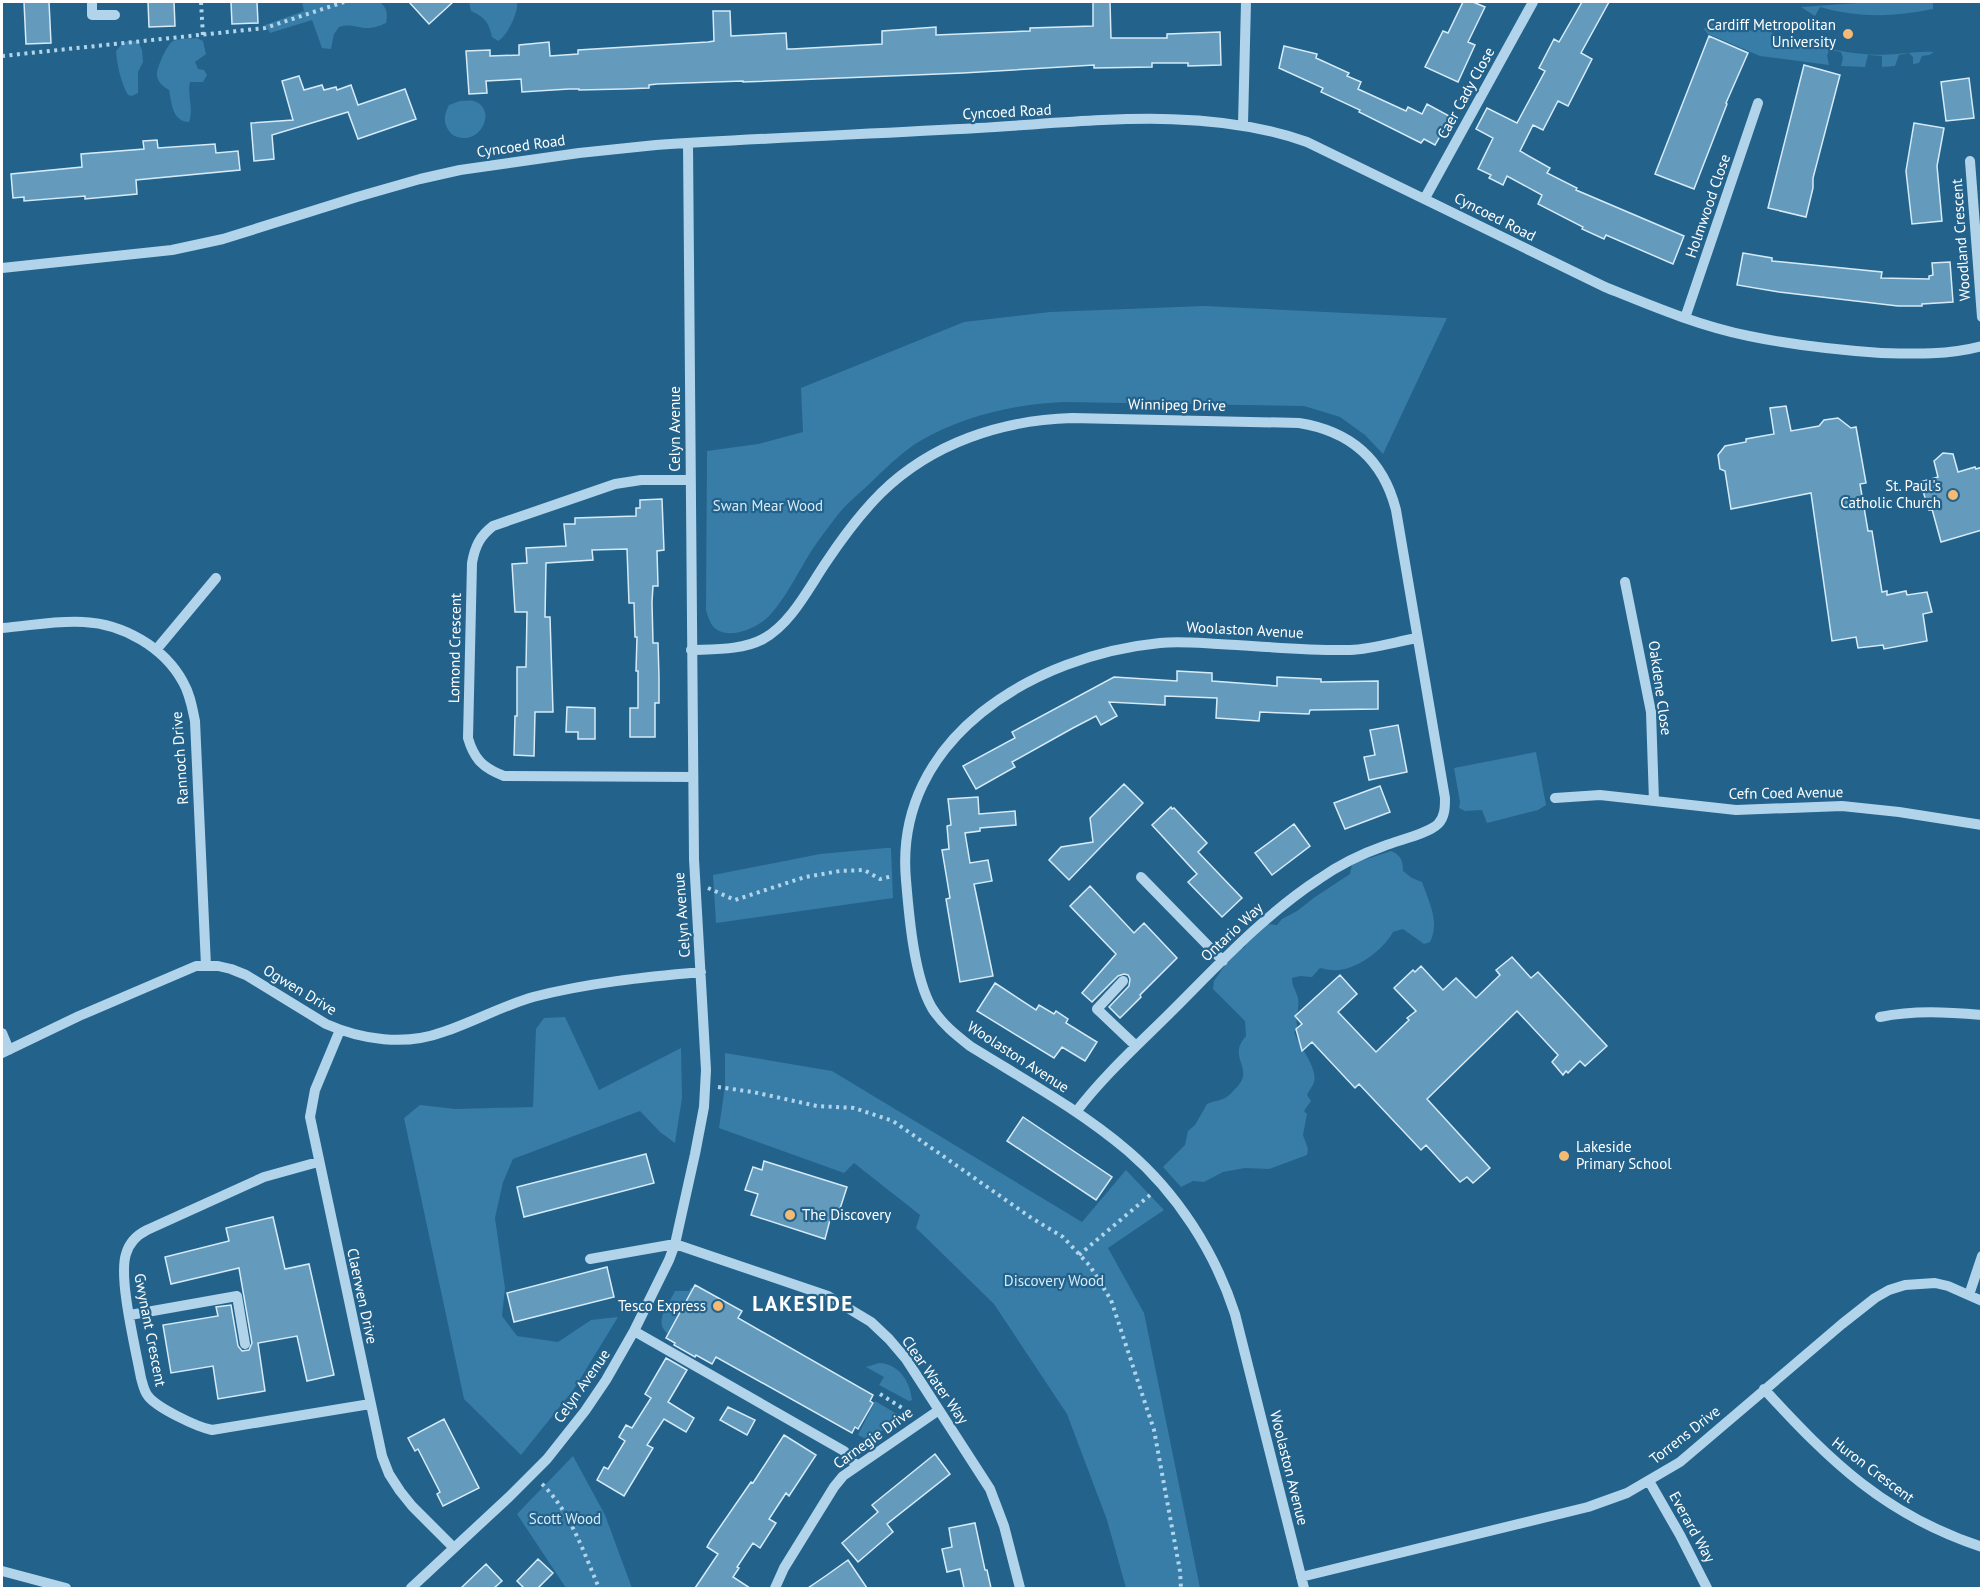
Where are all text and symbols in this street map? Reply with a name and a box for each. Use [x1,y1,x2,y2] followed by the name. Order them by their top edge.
[1706,15,1836,51] place label: Cardiff Metropolitan University
[1841,27,1855,41] marker: Cardiff Metropolitan University
[1433,44,1499,142] street label: Caer Cady Close
[962,100,1052,123] street label: Cyncoed Road
[476,130,566,161] street label: Cyncoed Road
[1681,151,1734,260] street label: Holmwood Close
[1947,178,1974,302] street label: Woodland Crescent
[1451,188,1539,245] street label: Cyncoed Road
[665,386,684,472] street label: Celyn Avenue
[1128,394,1226,415] street label: Winnipeg Drive
[1840,476,1941,512] place label: St. Paul's Catholic Church
[1946,488,1960,502] marker: St. Paul's Catholic Church
[713,496,823,515] park label: Swan Mear Wood
[444,593,465,703] street label: Lomond Crescent
[1186,617,1304,642] street label: Woolaston Avenue
[1644,639,1677,736] street label: Oakdene Close
[167,711,192,805] street label: Rannoch Drive
[1728,782,1844,803] street label: Cefn Coed Avenue
[669,872,694,958] street label: Celyn Avenue
[1197,898,1267,965] street label: Ontario Way
[260,960,341,1019] street label: Ogwen Drive
[964,1017,1073,1097] street label: Woolaston Avenue
[1576,1137,1672,1173] place label: Lakeside Primary School
[1557,1149,1571,1163] marker: Lakeside Primary School
[802,1205,891,1224] place label: The Discovery
[783,1208,797,1222] marker: The Discovery
[343,1246,382,1346] street label: Claerwen Drive
[1004,1271,1104,1290] park label: Discovery Wood
[130,1272,171,1388] street label: Gwynant Crescent
[752,1290,854,1317] district label: LAKESIDE
[618,1296,706,1315] place label: Tesco Express
[711,1299,725,1313] marker: Tesco Express
[898,1332,973,1428] street label: Clear Water Way
[549,1345,614,1426] street label: Celyn Avenue
[1646,1401,1724,1468] street label: Torrens Drive
[829,1402,916,1473] street label: Carnegie Drive
[1266,1409,1313,1527] street label: Woolaston Avenue
[1828,1432,1918,1507] street label: Huron Crescent
[1665,1488,1720,1566] street label: Everard Way
[529,1509,601,1528] park label: Scott Wood

